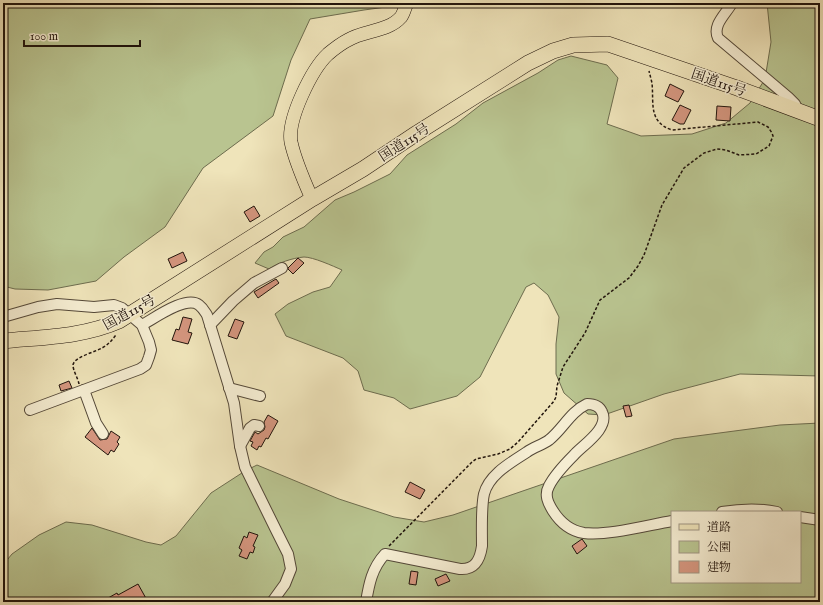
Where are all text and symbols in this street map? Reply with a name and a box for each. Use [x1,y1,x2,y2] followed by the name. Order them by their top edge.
[24,22,140,48] scale bar
[30,29,58,44] text: 100 m
[689,65,749,101] street label: 国道115号
[376,120,434,166] street label: 国道115号
[100,291,159,335] street label: 国道115号
[671,511,801,583] legend
[707,520,731,535] text: 道路
[707,540,731,555] text: 公園
[707,560,731,575] text: 建物

